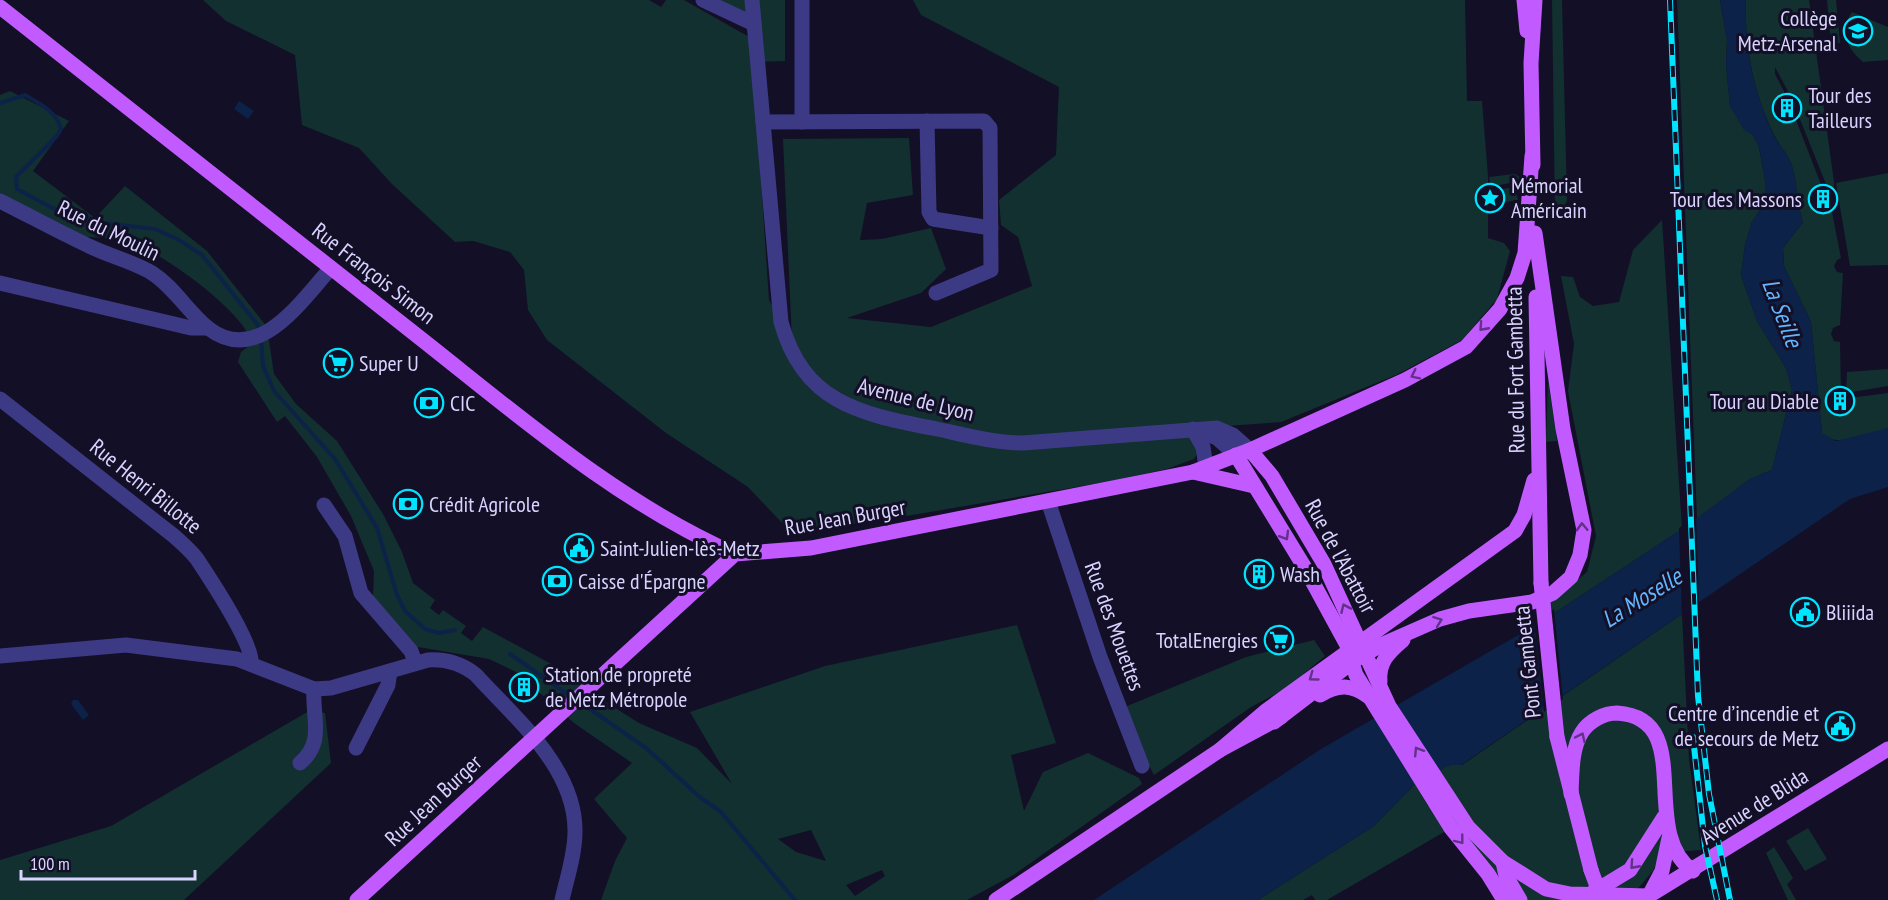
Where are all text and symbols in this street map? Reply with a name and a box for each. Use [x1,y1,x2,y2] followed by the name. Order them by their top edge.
[1738,4,1838,57] place label: Collège Metz-Arsenal
[1842,15,1874,47] school or university icon: Collège Metz-Arsenal
[1808,81,1872,134] place label: Tour des Tailleurs
[1771,92,1803,124] building icon: Tour des Tailleurs
[1511,171,1587,224] place label: Mémorial Américain
[1474,182,1506,214] place icon: Mémorial Américain
[1807,183,1839,215] building icon: Tour des Massons
[1670,185,1802,213] place label: Tour des Massons
[53,193,165,267] street label: Rue du Moulin
[307,216,441,330] street label: Rue François Simon
[1755,274,1810,353] water label: La Seille
[1500,286,1530,454] street label: Rue du Fort Gambetta
[1479,321,1490,331] one-way arrow
[322,347,354,379] supermarket icon: Super U
[359,349,419,377] place label: Super U
[1411,367,1422,379] one-way arrow
[855,371,977,427] street label: Avenue de Lyon
[1824,385,1856,417] building icon: Tour au Diable
[413,387,445,419] bank icon: CIC
[1710,387,1819,415] place label: Tour au Diable
[450,389,475,417] place label: CIC
[84,432,208,540] street label: Rue Henri Billotte
[392,488,424,520] bank icon: Crédit Agricole
[429,490,540,518] place label: Crédit Agricole
[783,493,907,541] street label: Rue Jean Burger
[1299,494,1383,618] street label: Rue de l'Abattoir
[1576,522,1589,531] one-way arrow
[1277,530,1289,540] one-way arrow
[563,532,595,564] public building icon: Saint-Julien-lès-Metz
[600,534,760,562] place label: Saint-Julien-lès-Metz
[1079,558,1151,694] street label: Rue des Mouettes
[1243,558,1275,590] building icon: Wash
[1280,560,1320,588] place label: Wash
[1596,560,1689,634] water label: La Moselle
[541,565,573,597] bank icon: Caisse d'Épargne
[578,567,706,595] place label: Caisse d'Épargne
[1789,596,1821,628] public building icon: Bliiida
[1826,598,1874,626] place label: Bliiida
[1341,604,1353,615] one-way arrow
[1507,605,1547,719] street label: Pont Gambetta
[1433,615,1443,628] one-way arrow
[1263,624,1295,656] supermarket icon: TotalEnergies
[1156,626,1258,654] place label: TotalEnergies
[545,660,692,713] place label: Station de propreté de Metz Métropole
[1309,670,1320,681] one-way arrow
[508,671,540,703] building icon: Station de propreté de Metz Métropole
[1668,699,1819,752] place label: Centre d’incendie et de secours de Metz
[1824,710,1856,742] public building icon: Centre d’incendie et de secours de Metz
[1573,733,1585,744] one-way arrow
[1414,747,1425,758] one-way arrow
[379,748,487,852] street label: Rue Jean Burger
[1695,762,1813,850] street label: Avenue de Blida
[1452,833,1463,844] one-way arrow
[21,843,195,881] scale bar
[30,852,70,875] text: 100 m
[1630,858,1641,869] one-way arrow

